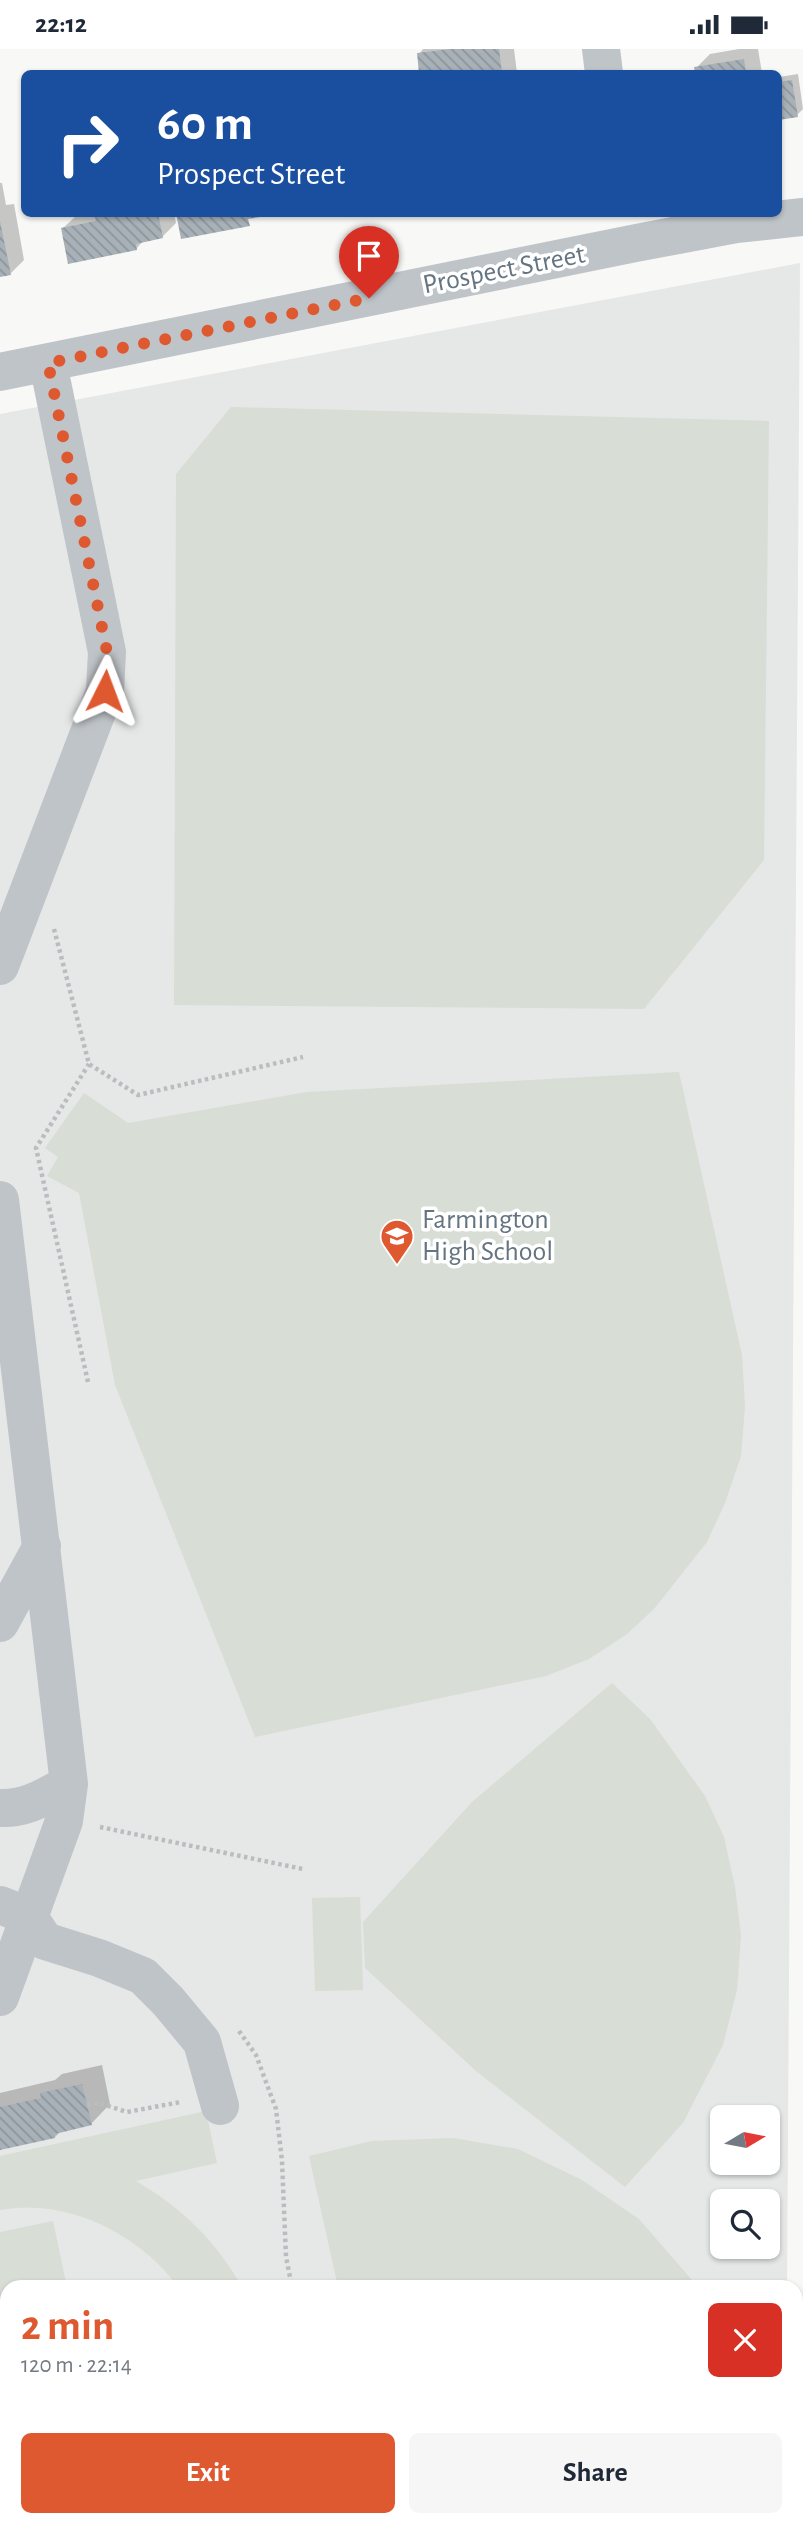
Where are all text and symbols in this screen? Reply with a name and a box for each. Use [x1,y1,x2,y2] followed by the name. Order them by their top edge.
[35,11,87,37] text: 22:12
[42,98,133,189] icon: right
[157,100,253,149] text: 60 m
[157,158,345,190] text: Prospect Street
[339,226,399,298] pin
[350,237,388,275] icon: arrive
[420,241,588,299] street label: Prospect Street
[68,654,142,728] position arrow
[422,1206,553,1266] place label: Farmington High School
[378,1217,416,1266] school or university icon: Farmington High School
[710,2105,780,2175] north arrow
[710,2105,780,2259] map controls
[710,2189,780,2259] button: search
[708,2303,782,2377] button: close
[21,2305,114,2347] text: 2 min
[21,2354,132,2377] text: 120 m · 22:14
[21,2433,395,2513] button: Exit
[409,2433,782,2513] button: Share

